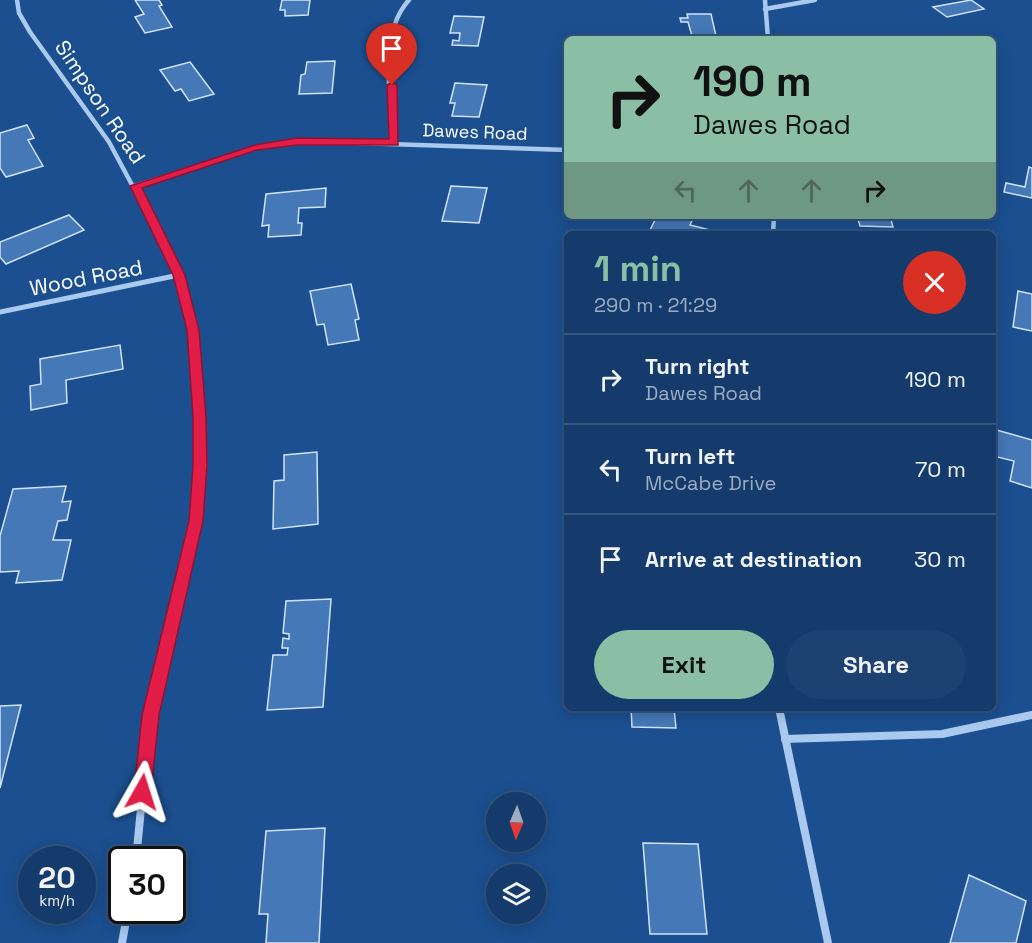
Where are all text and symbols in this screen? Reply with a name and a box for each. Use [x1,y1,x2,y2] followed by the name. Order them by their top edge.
[366,23,417,85] pin
[375,32,408,65] icon: arrive
[49,35,152,169] street label: Simpson Road
[693,55,812,108] text: 190 m
[594,60,672,138] icon: right
[693,107,851,142] text: Dawes Road
[422,118,528,145] street label: Dawes Road
[669,174,702,207] icon: left
[732,174,765,207] icon: ahead
[795,174,828,207] icon: ahead
[858,174,891,207] icon: right
[594,246,682,292] text: 1 min
[903,251,966,314] button: close
[27,253,145,302] street label: Wood Road
[594,292,717,318] text: 290 m · 21:29
[645,352,750,380] text: Turn right
[594,363,627,396] icon: right
[905,365,966,393] text: 190 m
[645,380,762,406] text: Dawes Road
[645,442,735,470] text: Turn left
[594,453,627,486] icon: left
[915,455,966,483] text: 70 m
[645,470,776,496] text: McCabe Drive
[594,543,627,576] icon: arrive
[645,545,862,573] text: Arrive at destination
[914,545,966,573] text: 30 m
[594,630,774,699] button: Exit
[786,630,966,699] button: Share
[110,760,174,824] position arrow
[486,792,546,852] north arrow
[486,792,546,924] map controls
[108,846,186,924] speed limit sign: 30
[38,858,76,897] text: 20
[486,864,546,924] button: layers
[39,891,75,910] text: km/h

